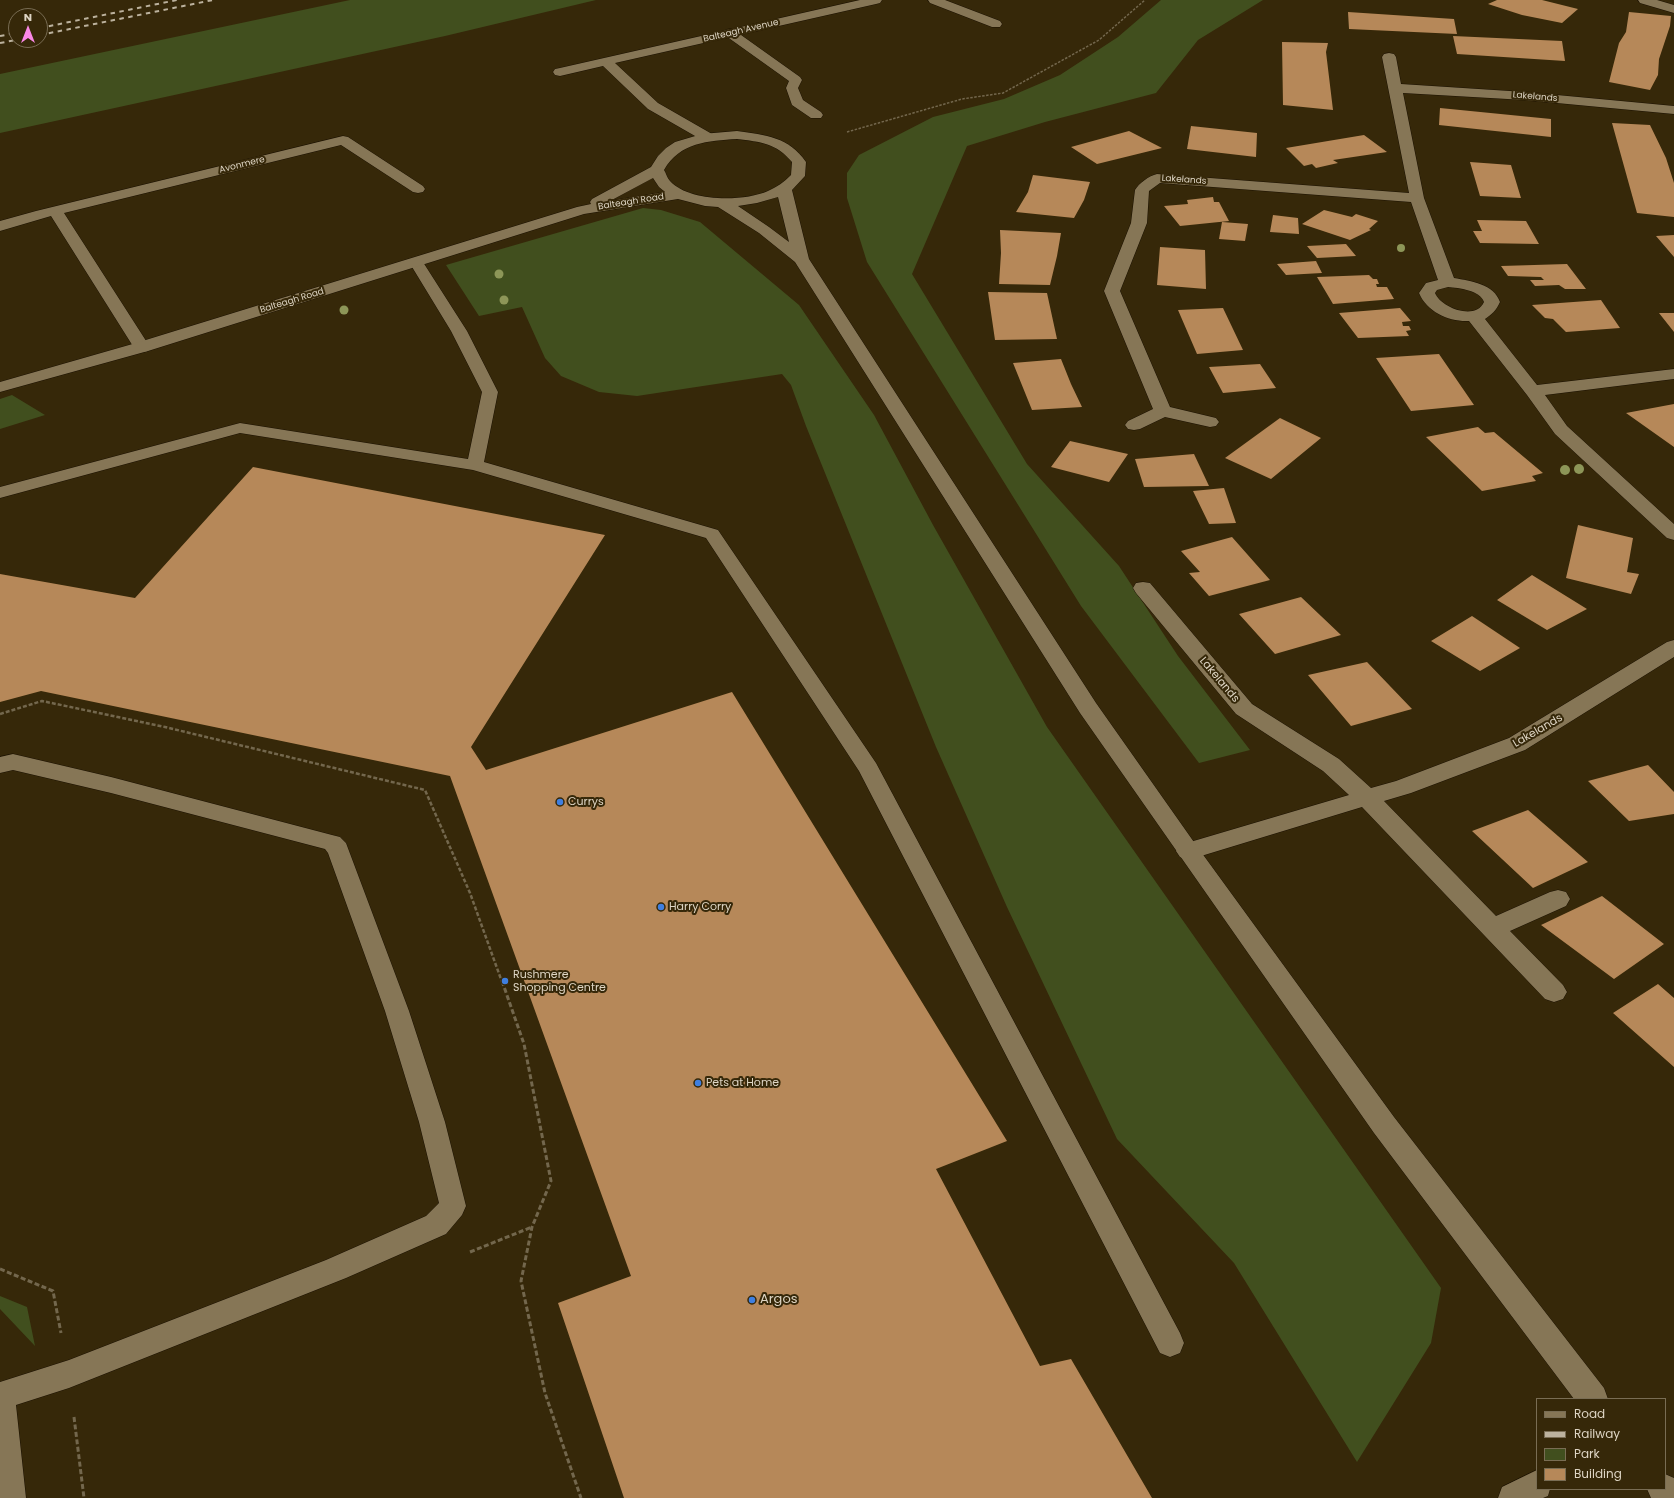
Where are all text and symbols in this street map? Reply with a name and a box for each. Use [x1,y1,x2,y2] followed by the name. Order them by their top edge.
[8,8,48,48] north arrow
[24,9,32,25] text: N
[702,17,780,45] street label: Balteagh Avenue
[1512,90,1558,104] street label: Lakelands
[218,154,266,176] street label: Avonmere
[1161,173,1207,187] street label: Lakelands
[597,191,665,213] street label: Balteagh Road
[259,286,325,316] street label: Balteagh Road
[1196,655,1242,705] street label: Lakelands
[1511,712,1565,750] street label: Lakelands
[568,795,604,809] place label: Currys
[555,797,565,807] marker: Currys
[669,900,731,914] place label: Harry Corry
[656,902,666,912] marker: Harry Corry
[513,968,606,994] place label: Rushmere Shopping Centre
[500,976,510,986] marker: Rushmere Shopping Centre
[706,1076,779,1090] place label: Pets at Home
[693,1078,703,1088] marker: Pets at Home
[760,1292,798,1308] place label: Argos
[747,1295,757,1305] marker: Argos
[1536,1398,1666,1490] legend
[1574,1405,1605,1422] text: Road
[1574,1425,1620,1442] text: Railway
[1574,1445,1600,1462] text: Park
[1574,1465,1622,1482] text: Building

